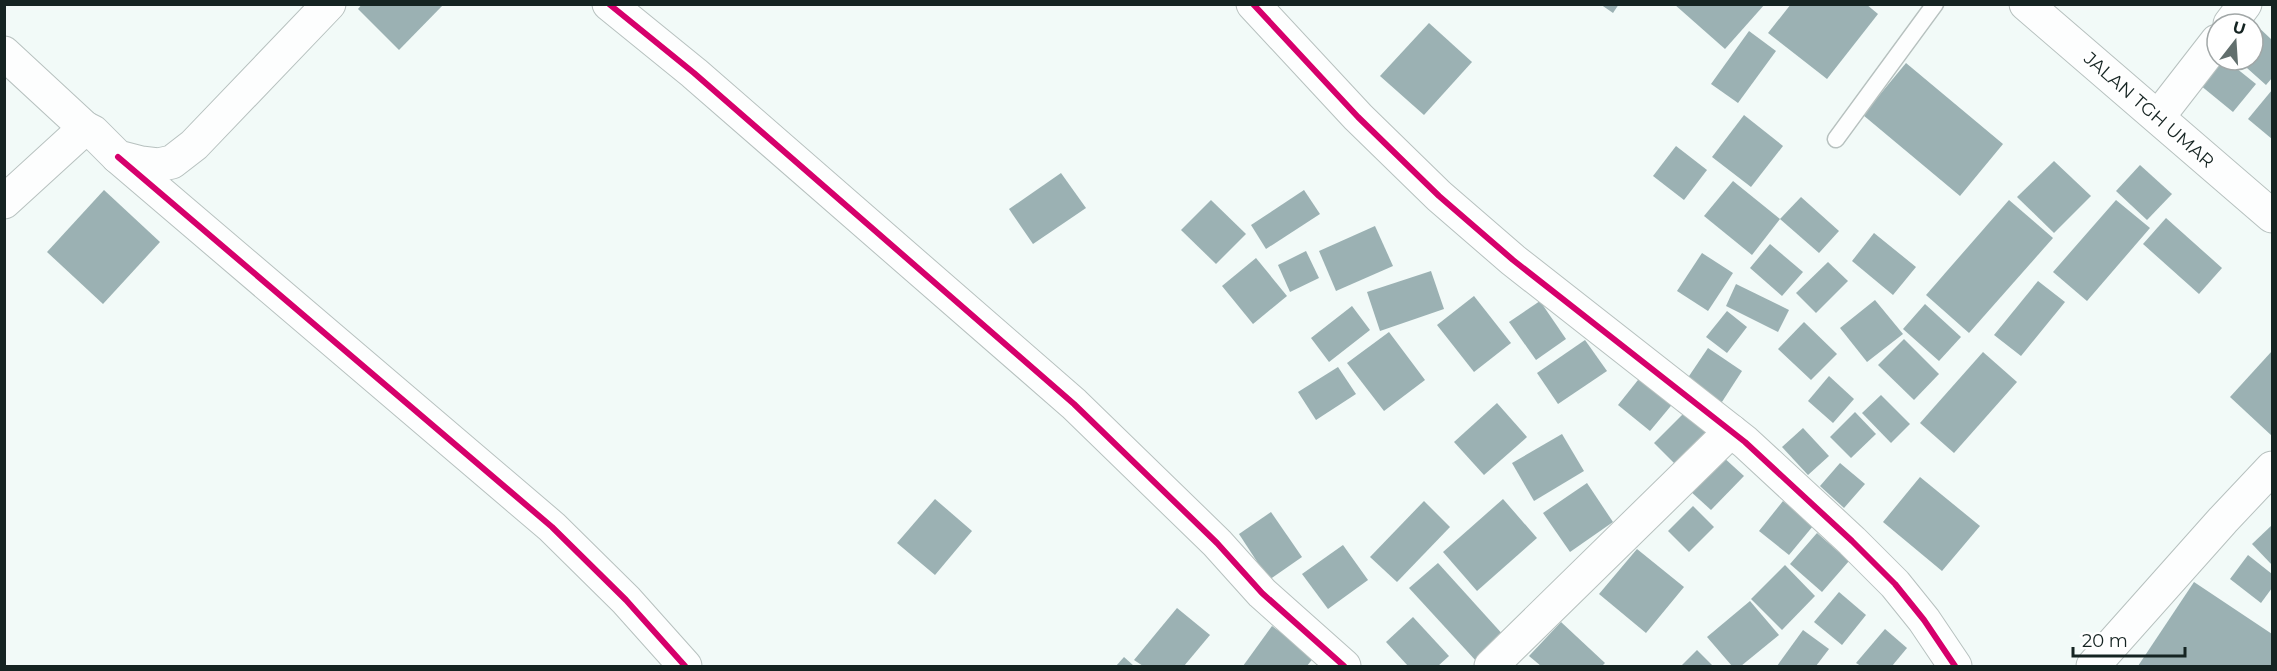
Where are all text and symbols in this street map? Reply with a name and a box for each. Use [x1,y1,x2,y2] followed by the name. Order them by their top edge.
[2205,12,2265,72] north arrow
[2230,17,2248,39] text: U
[2079,47,2219,173] street label: JALAN TGH UMAR
[2073,620,2186,658] scale bar
[2082,630,2128,652] text: 20 m

